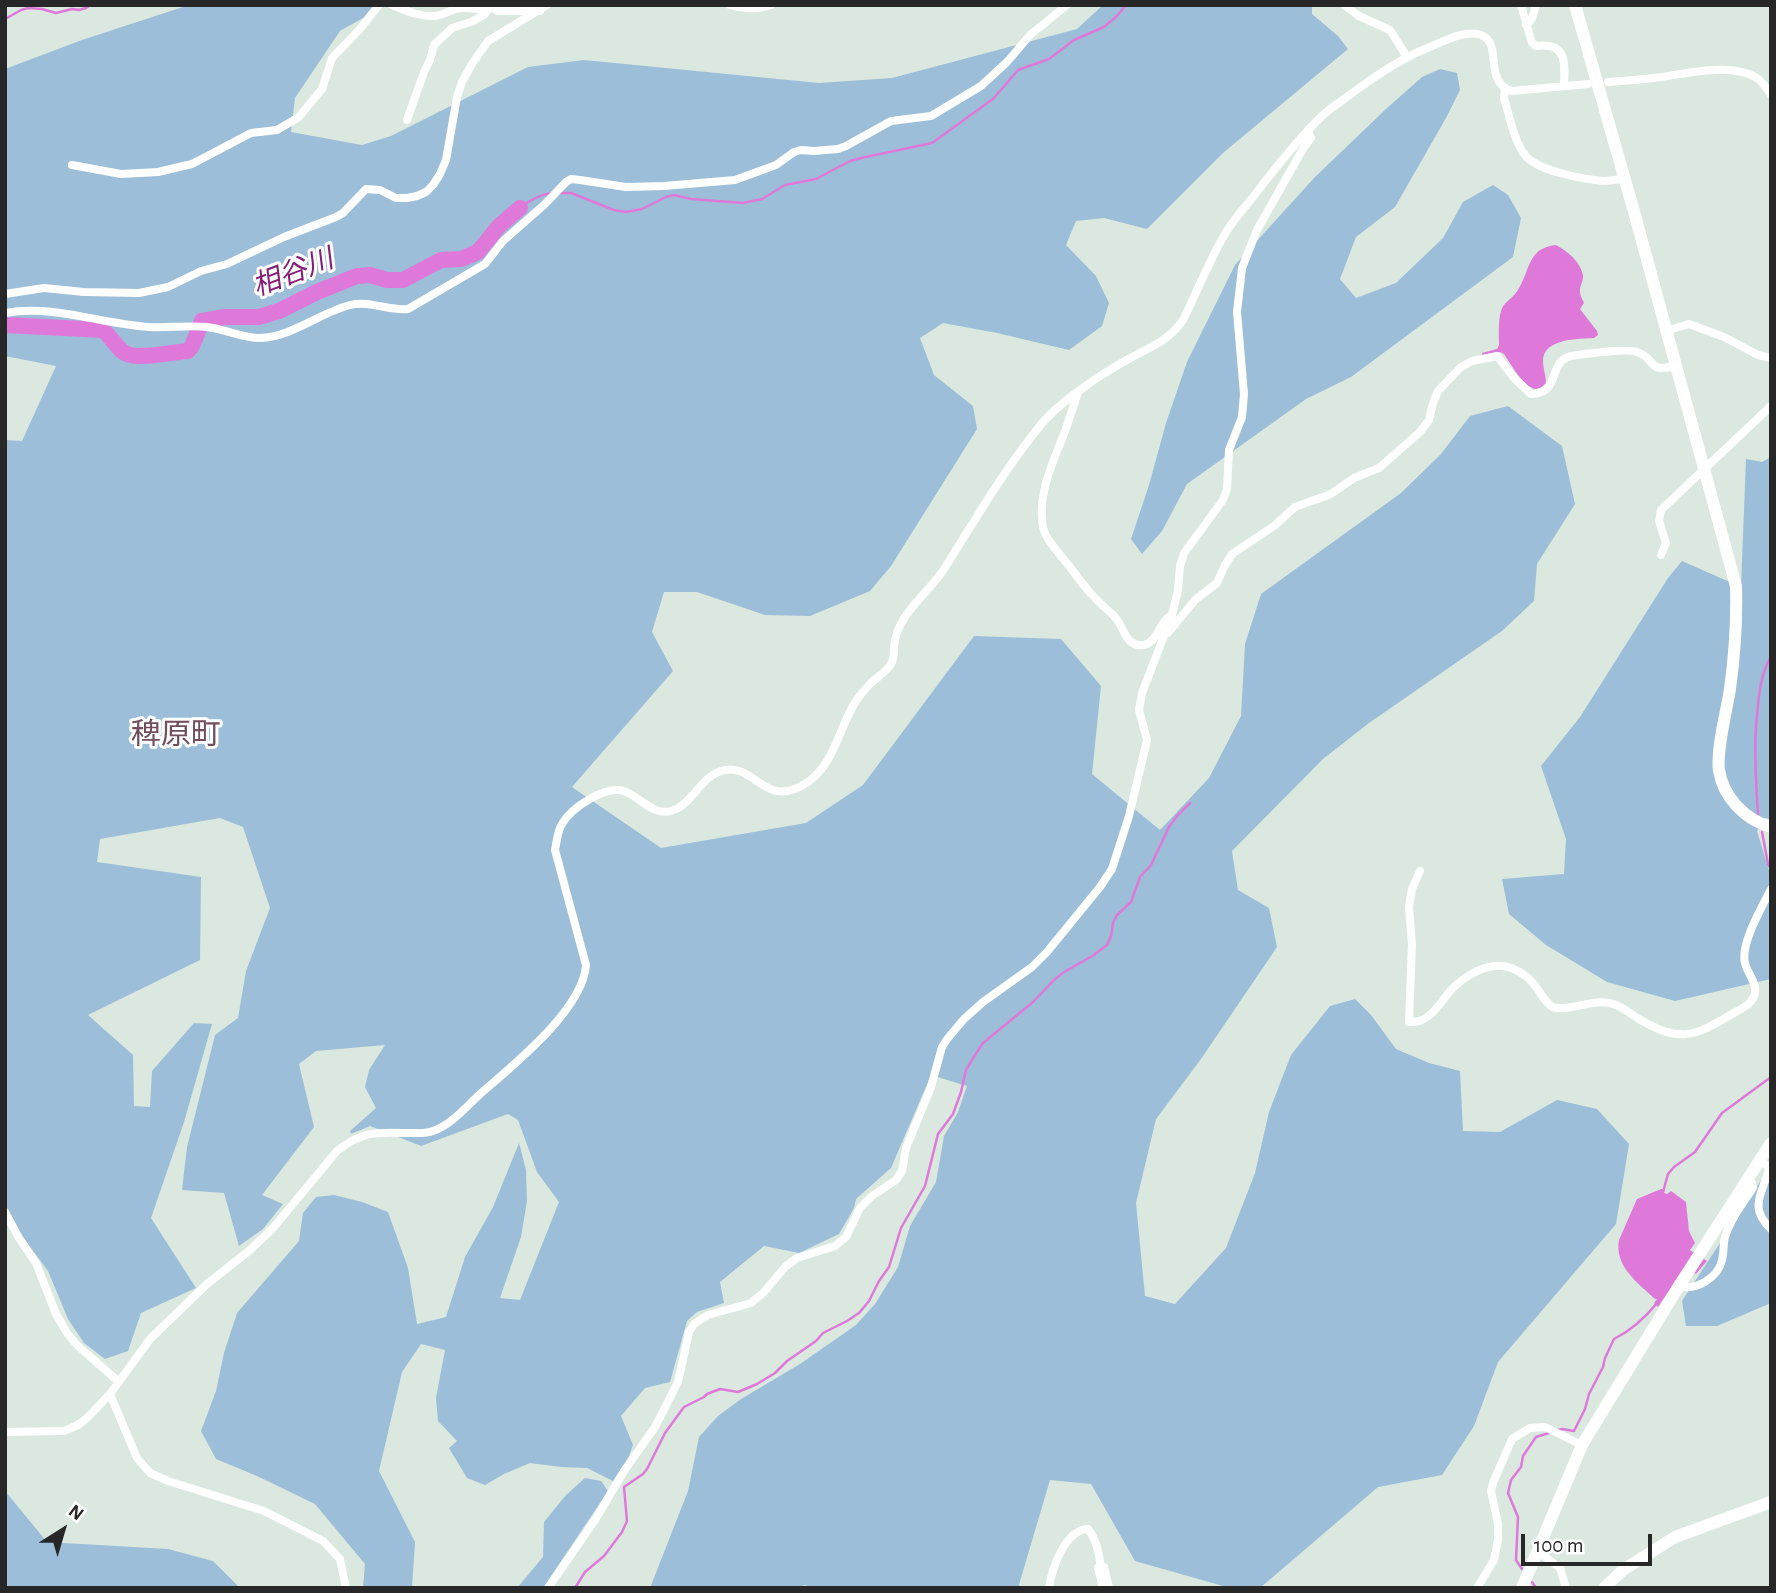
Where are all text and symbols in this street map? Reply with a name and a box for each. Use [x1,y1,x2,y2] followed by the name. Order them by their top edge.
[248,242,338,304] water label: 相谷川
[131,717,221,753] district label: 稗原町
[28,1495,98,1565] north arrow
[65,1501,87,1524] text: N
[1524,1520,1655,1564] scale bar
[1534,1535,1584,1556] text: 100 m

